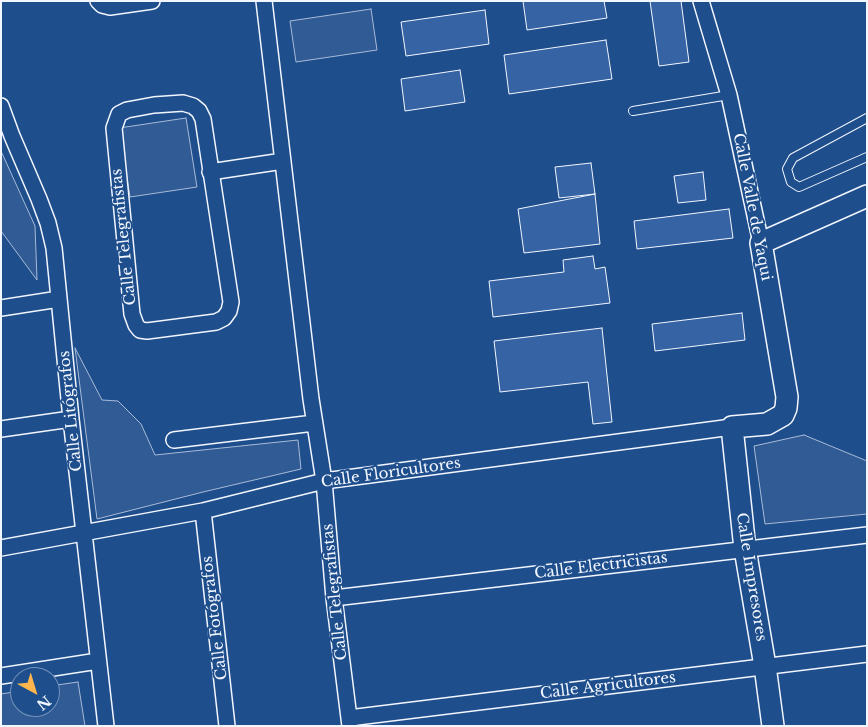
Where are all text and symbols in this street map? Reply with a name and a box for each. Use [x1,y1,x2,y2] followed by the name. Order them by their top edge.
[729,132,775,282] street label: Calle Valle de Yaqui
[108,168,140,306] street label: Calle Telegrafistas
[56,350,86,472] street label: Calle Litógrafos
[320,454,462,492] street label: Calle Floricultores
[732,511,770,643] street label: Calle Impresores
[319,523,351,661] street label: Calle Telegrafistas
[533,549,669,583] street label: Calle Electricistas
[198,555,232,681] street label: Calle Fotógrafos
[10,667,60,717] north arrow
[539,669,677,703] street label: Calle Agricultores
[33,692,55,714] text: N

